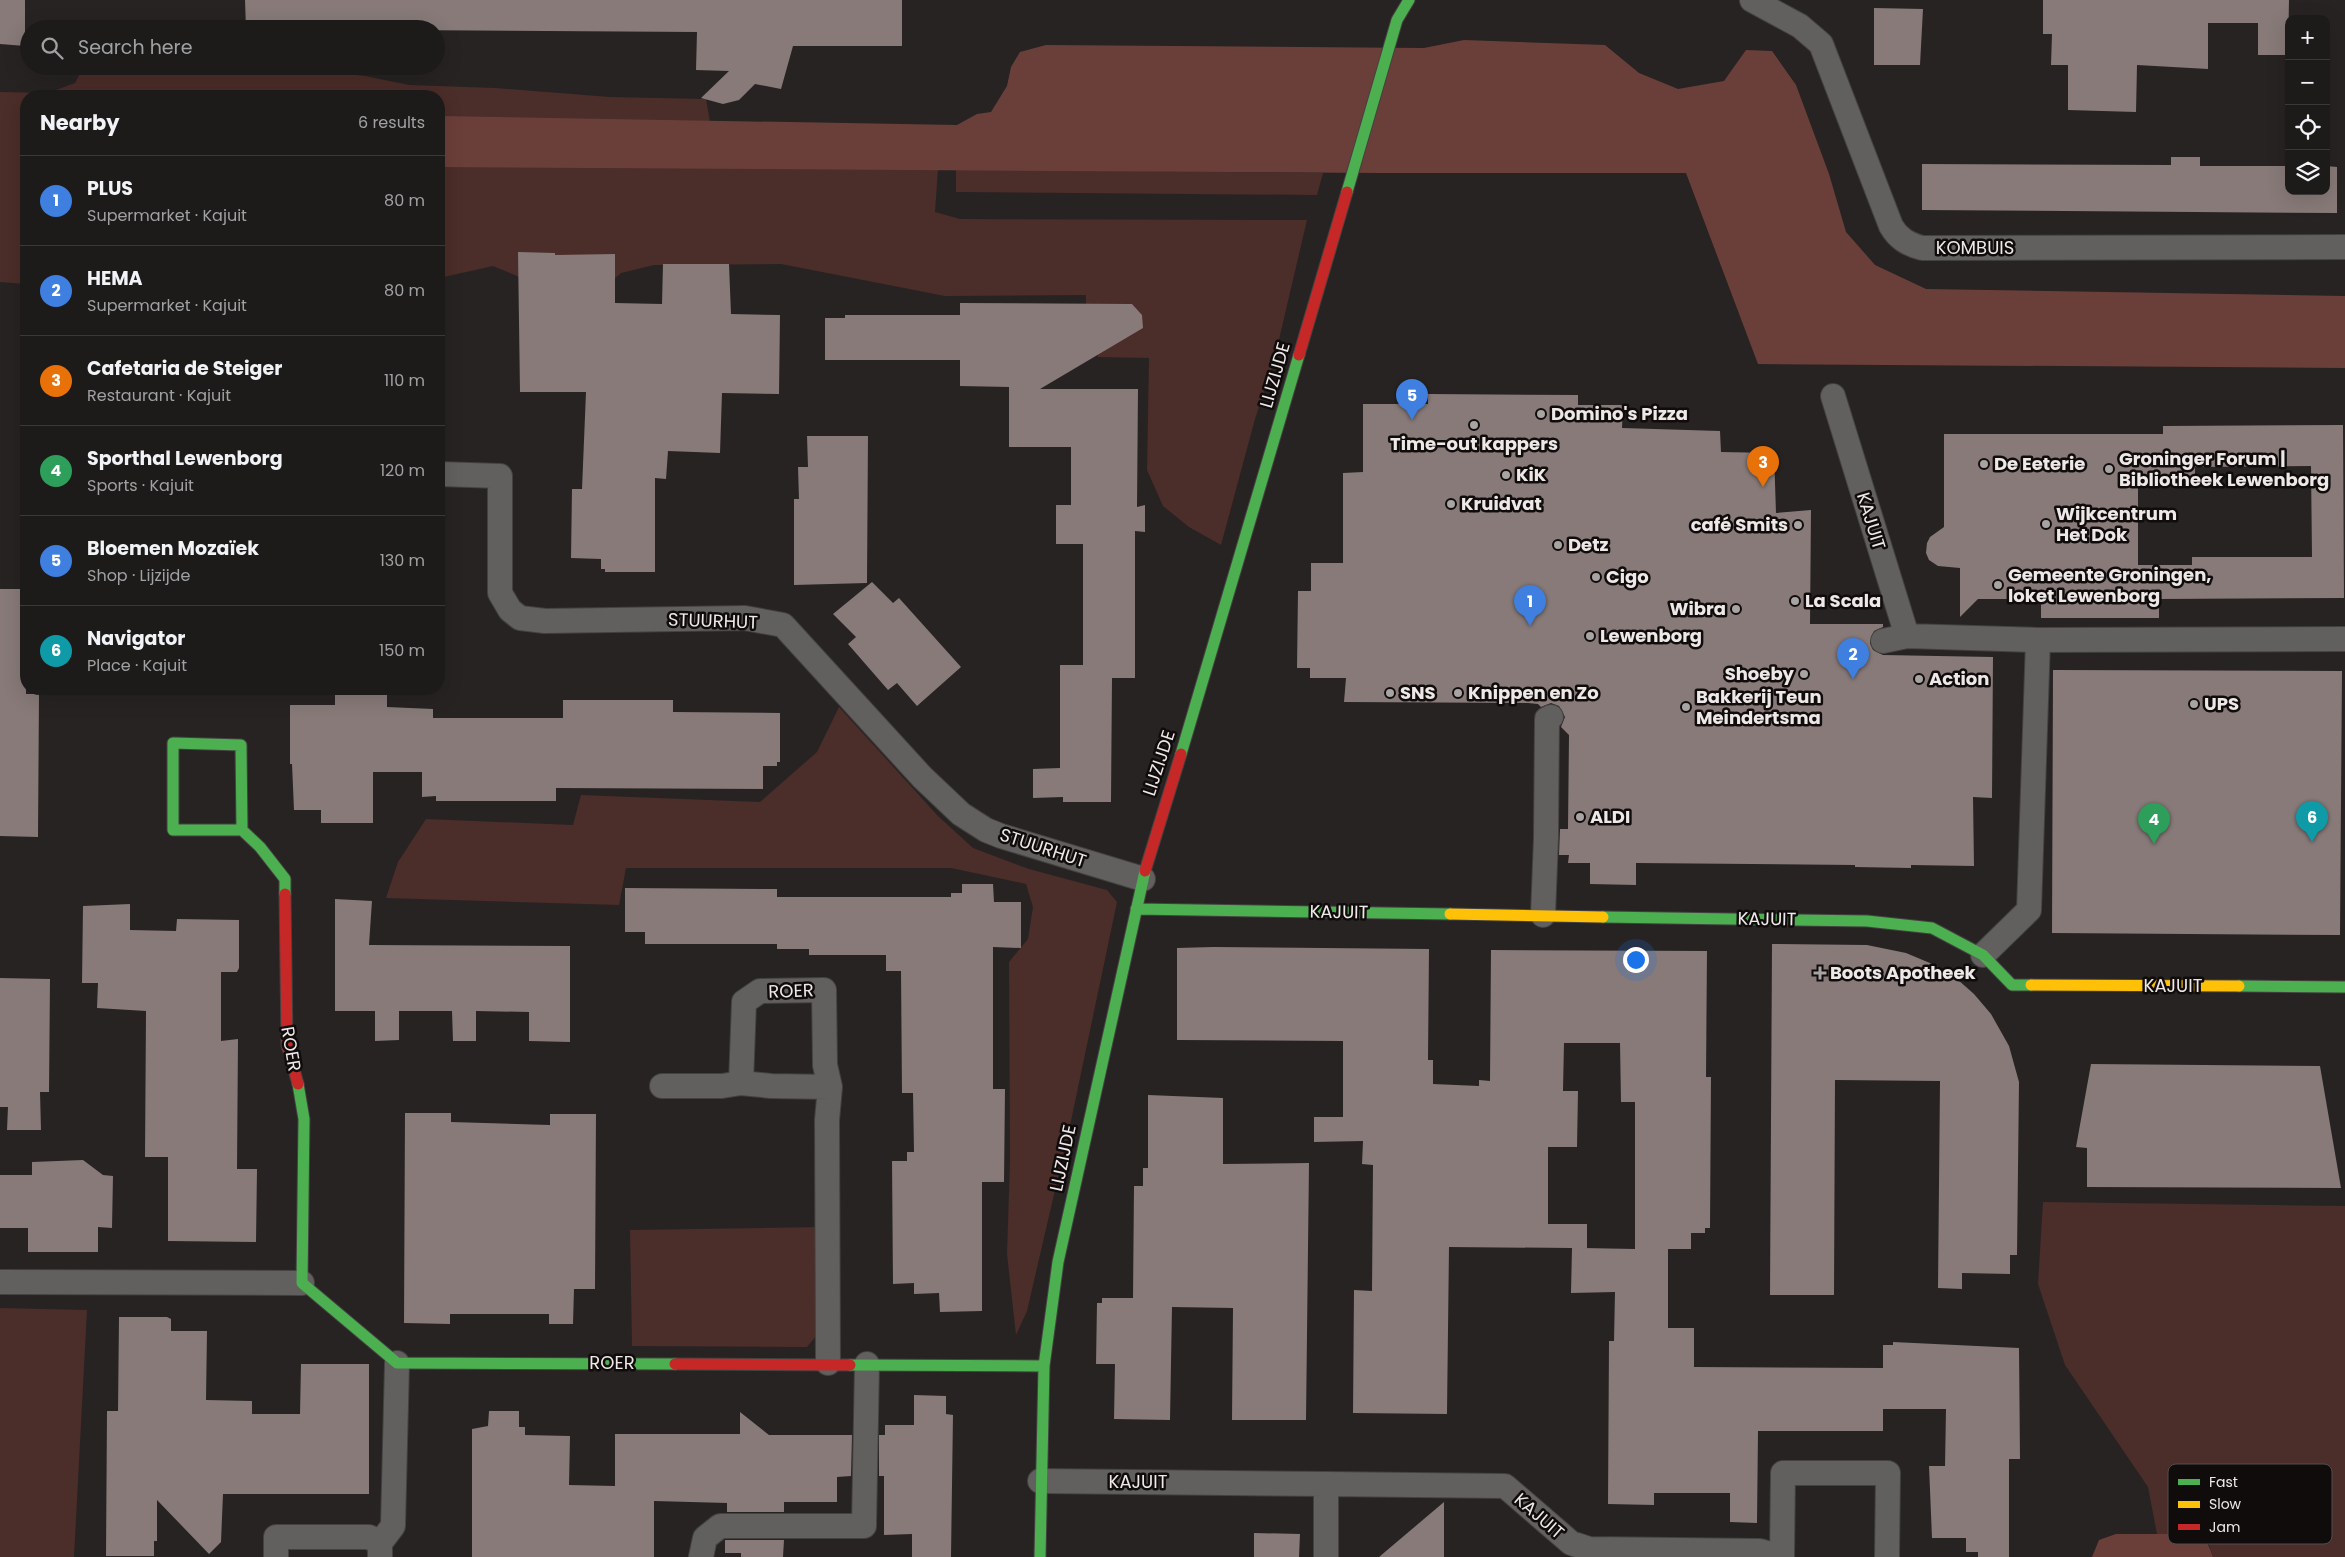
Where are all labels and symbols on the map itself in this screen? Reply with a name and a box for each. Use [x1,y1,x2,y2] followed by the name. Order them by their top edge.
[1936,235,2014,260] street label: KOMBUIS
[1253,339,1296,411] street label: LIJZIJDE
[1396,379,1428,420] pin: 5
[1551,401,1688,426] place label: Domino's Pizza
[1535,408,1547,420] marker: Domino's Pizza
[1468,419,1480,431] marker: Time-out kappers
[1390,431,1558,456] place label: Time-out kappers
[1747,446,1779,487] pin: 3
[2119,446,2329,492] place label: Groninger Forum | Bibliotheek Lewenborg
[1994,451,2085,476] place label: De Eeterie
[1978,458,1990,470] marker: De Eeterie
[1516,462,1547,487] place label: KiK
[2103,463,2115,475] marker: Groninger Forum | Bibliotheek Lewenborg
[1500,469,1512,481] marker: KiK
[1851,489,1892,553] street label: KAJUIT
[1461,491,1542,516] place label: Kruidvat
[1445,498,1457,510] marker: Kruidvat
[2056,501,2177,547] place label: Wijkcentrum Het Dok
[1691,512,1788,537] place label: café Smits
[2040,518,2052,530] marker: Wijkcentrum Het Dok
[1792,519,1804,531] marker: café Smits
[1568,532,1608,557] place label: Detz
[1552,539,1564,551] marker: Detz
[2008,562,2211,608] place label: Gemeente Groningen, loket Lewenborg
[1606,564,1649,589] place label: Cigo
[1590,571,1602,583] marker: Cigo
[1992,579,2004,591] marker: Gemeente Groningen, loket Lewenborg
[1514,585,1546,626] pin: 1
[1805,588,1881,613] place label: La Scala
[1789,595,1801,607] marker: La Scala
[1670,596,1726,621] place label: Wibra
[1730,603,1742,615] marker: Wibra
[668,606,759,635] street label: STUURHUT
[1600,623,1702,648] place label: Lewenborg
[1584,630,1596,642] marker: Lewenborg
[1837,638,1869,679] pin: 2
[1725,661,1795,686] place label: Shoeby
[1929,666,1989,691] place label: Action
[1798,668,1810,680] marker: Shoeby
[1913,673,1925,685] marker: Action
[1400,680,1436,705] place label: SNS
[1468,680,1599,705] place label: Knippen en Zo
[1696,684,1822,730] place label: Bakkerij Teun Meindertsma
[1384,687,1396,699] marker: SNS
[1452,687,1464,699] marker: Knippen en Zo
[2204,691,2239,716] place label: UPS
[2188,698,2200,710] marker: UPS
[1680,701,1692,713] marker: Bakkerij Teun Meindertsma
[1136,727,1181,799] street label: LIJZIJDE
[2296,801,2328,842] pin: 6
[2138,803,2170,844] pin: 4
[1590,804,1630,829] place label: ALDI
[1574,811,1586,823] marker: ALDI
[997,822,1090,873] street label: STUURHUT
[1309,898,1369,925] street label: KAJUIT
[1737,905,1797,932] street label: KAJUIT
[1623,947,1649,973] your location
[1830,960,1977,985] place label: Boots Apotheek
[1814,967,1826,979] marker: Boots Apotheek
[2144,973,2203,998] street label: KAJUIT
[768,977,814,1004] street label: ROER
[275,1024,308,1073] street label: ROER
[1043,1122,1082,1193] street label: LIJZIJDE
[589,1350,635,1375] street label: ROER
[2168,1464,2332,1544] legend
[1109,1469,1168,1494] street label: KAJUIT
[2209,1472,2238,1492] text: Fast
[1509,1487,1570,1545] street label: KAJUIT
[2209,1494,2242,1514] text: Slow
[2209,1517,2240,1537] text: Jam

